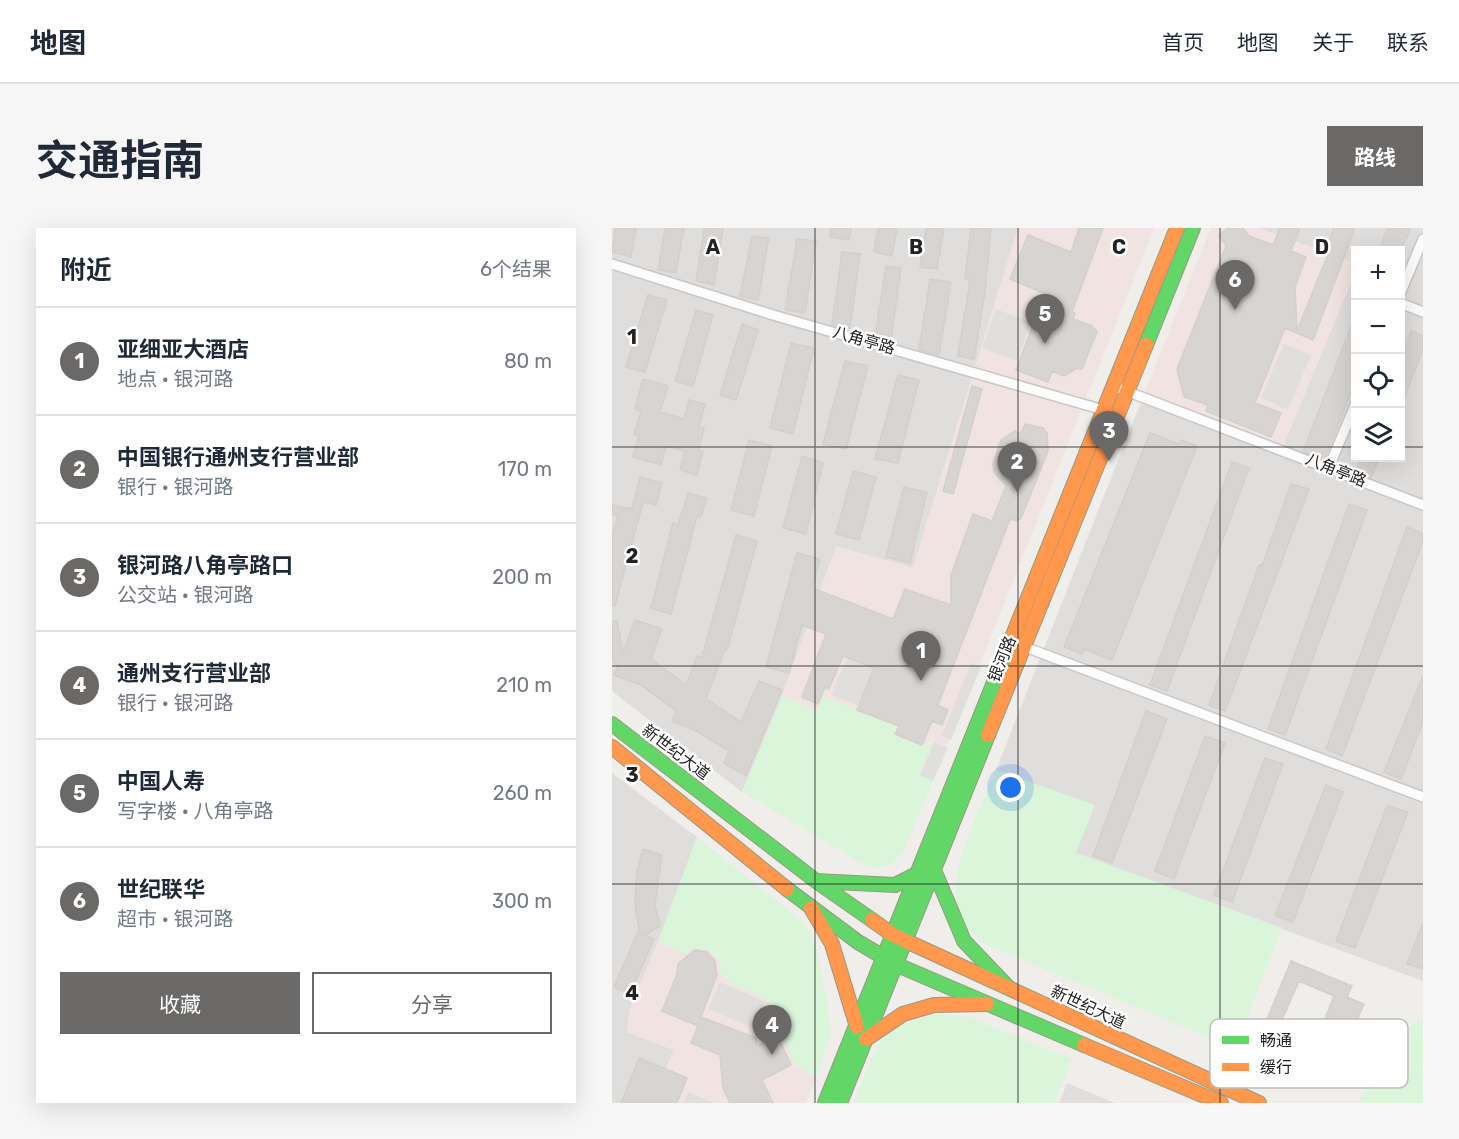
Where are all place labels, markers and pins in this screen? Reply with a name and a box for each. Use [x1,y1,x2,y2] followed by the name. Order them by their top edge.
[1216,260,1254,310] pin: 6
[1026,294,1064,344] pin: 5
[1090,412,1128,461] pin: 3
[998,442,1036,492] pin: 2
[902,632,940,681] pin: 1
[752,1006,792,1055] pin: 4

